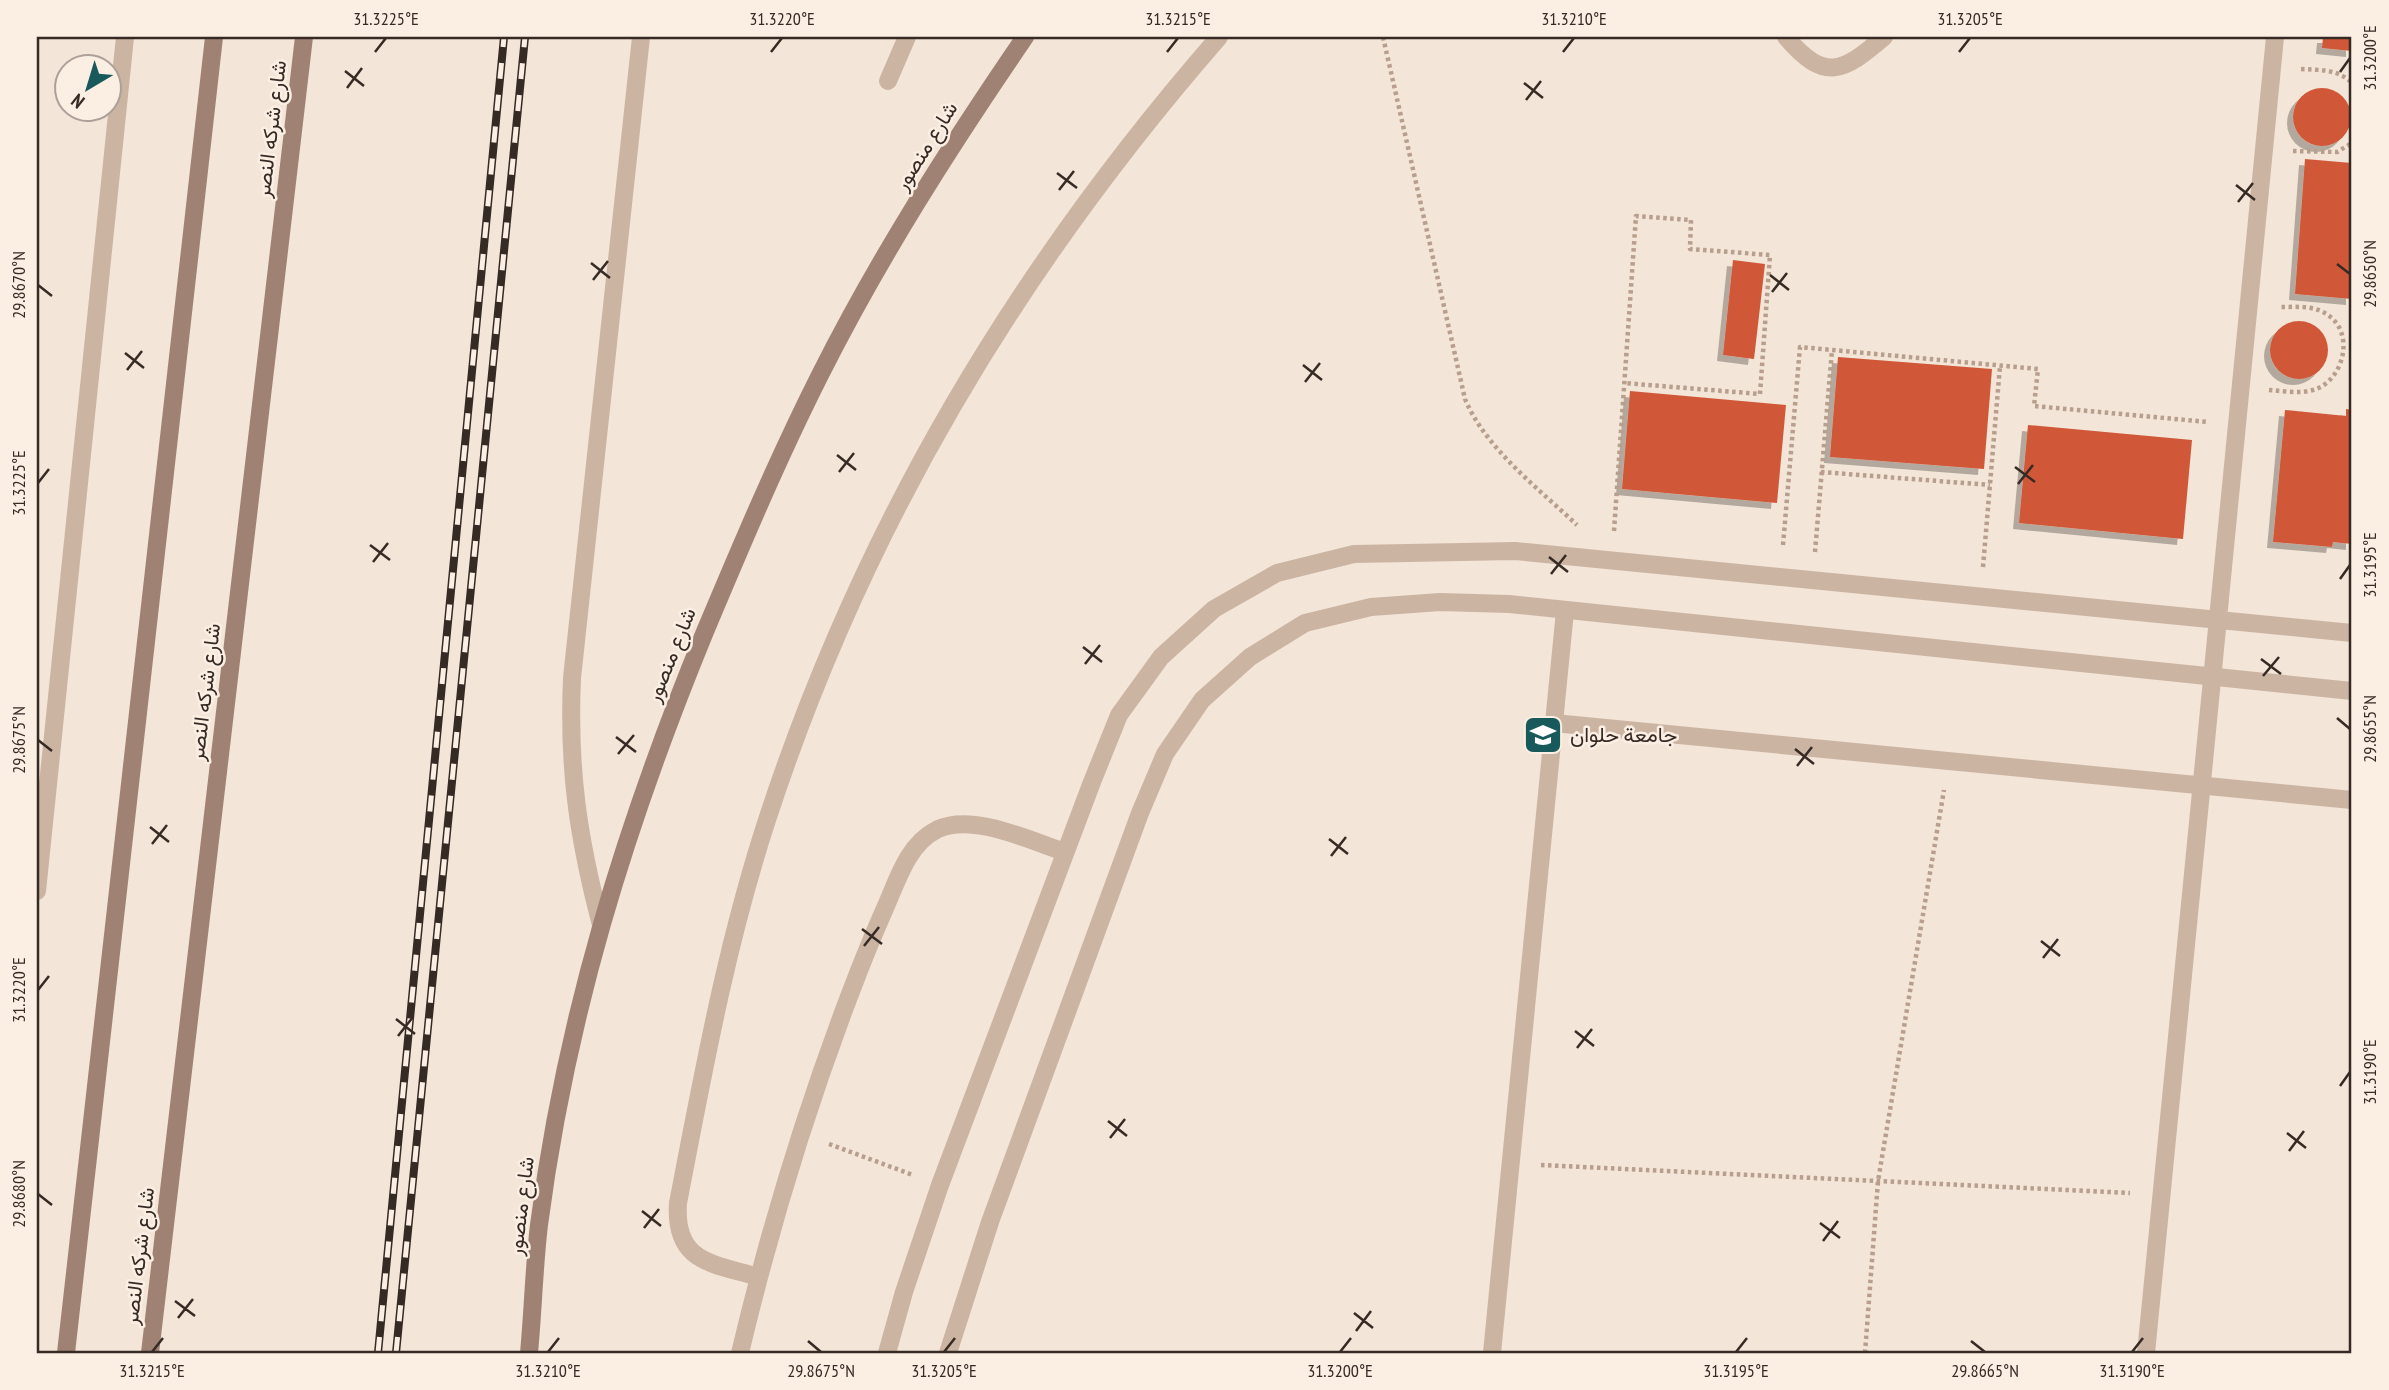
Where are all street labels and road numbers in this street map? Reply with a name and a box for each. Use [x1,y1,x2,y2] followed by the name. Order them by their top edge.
[249,59,293,200] street label: شارع شركه النصر
[887,96,964,196] street label: شارع منصور
[639,604,703,707] street label: شارع منصور
[183,622,227,763] street label: شارع شركه النصر
[501,1155,541,1258] street label: شارع منصور
[117,1186,161,1327] street label: شارع شركه النصر

